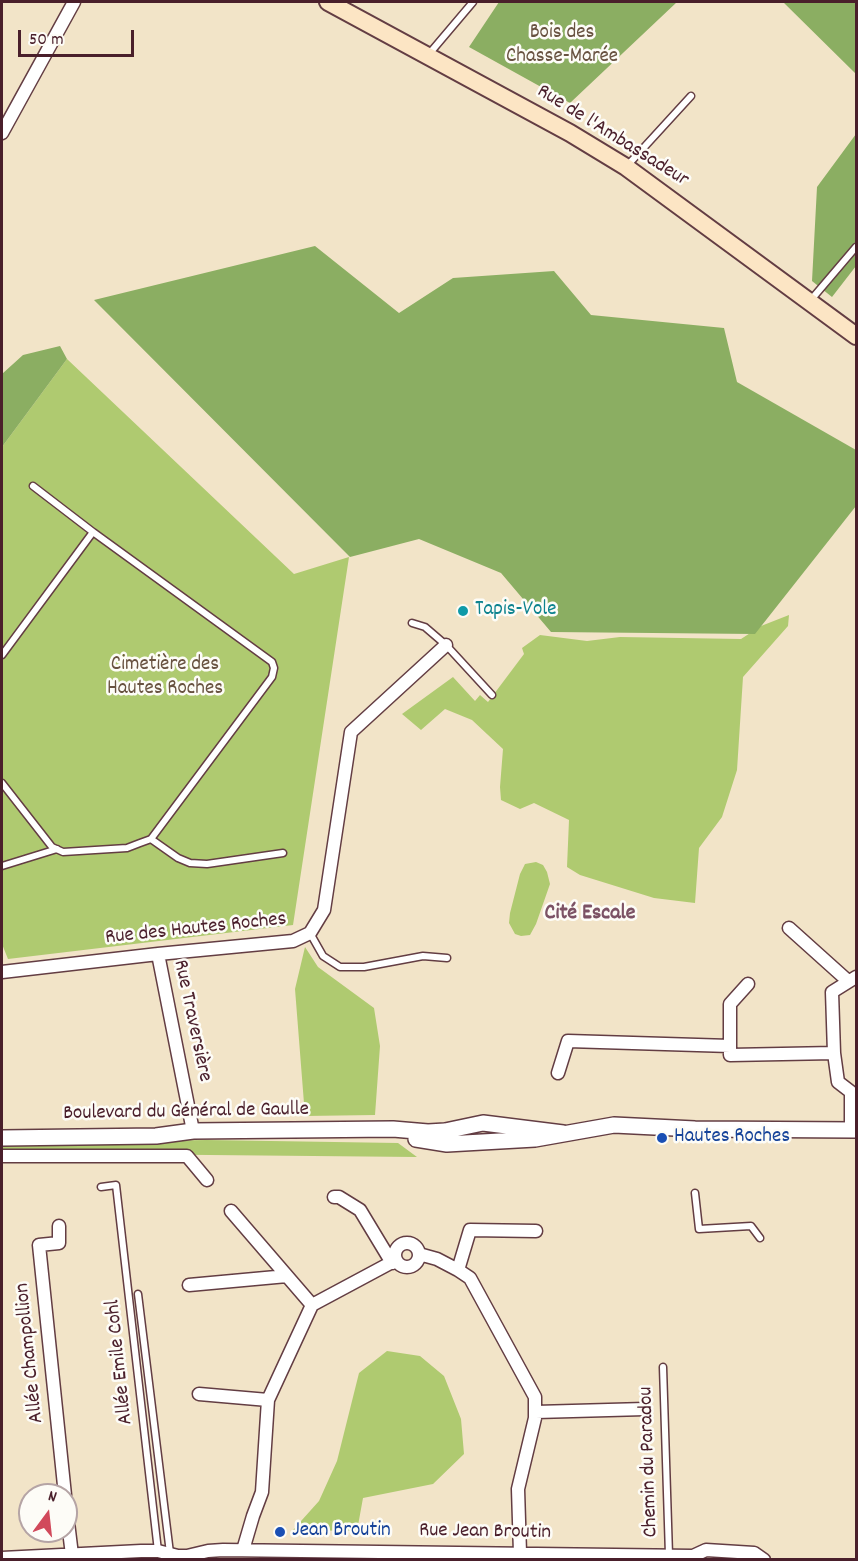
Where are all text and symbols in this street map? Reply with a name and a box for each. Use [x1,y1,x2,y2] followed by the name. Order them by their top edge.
[21,18,136,56] scale bar
[506,21,618,71] park label: Bois des Chasse-Marée
[29,28,64,53] text: 50 m
[531,80,693,194] street label: Rue de l'Ambassadeur
[475,598,556,624] place label: Tapis-Vole
[456,604,470,618] marker: Tapis-Vole
[107,653,223,703] park label: Cimetière des Hautes Roches
[545,902,635,928] district label: Cité Escale
[104,908,288,952] street label: Rue des Hautes Roches
[166,958,216,1084] street label: Rue Traversière
[63,1098,309,1128] street label: Boulevard du Général de Gaulle
[674,1125,790,1151] place label: Hautes Roches
[655,1131,669,1145] marker: Hautes Roches
[11,1282,51,1424] street label: Allée Champollion
[102,1298,140,1426] street label: Allée Emile Cohl
[635,1386,665,1538] street label: Chemin du Paradou
[18,1483,78,1543] north arrow
[45,1485,59,1509] text: N
[292,1519,391,1545] place label: Jean Broutin
[419,1519,551,1547] street label: Rue Jean Broutin
[273,1525,287,1539] marker: Jean Broutin

